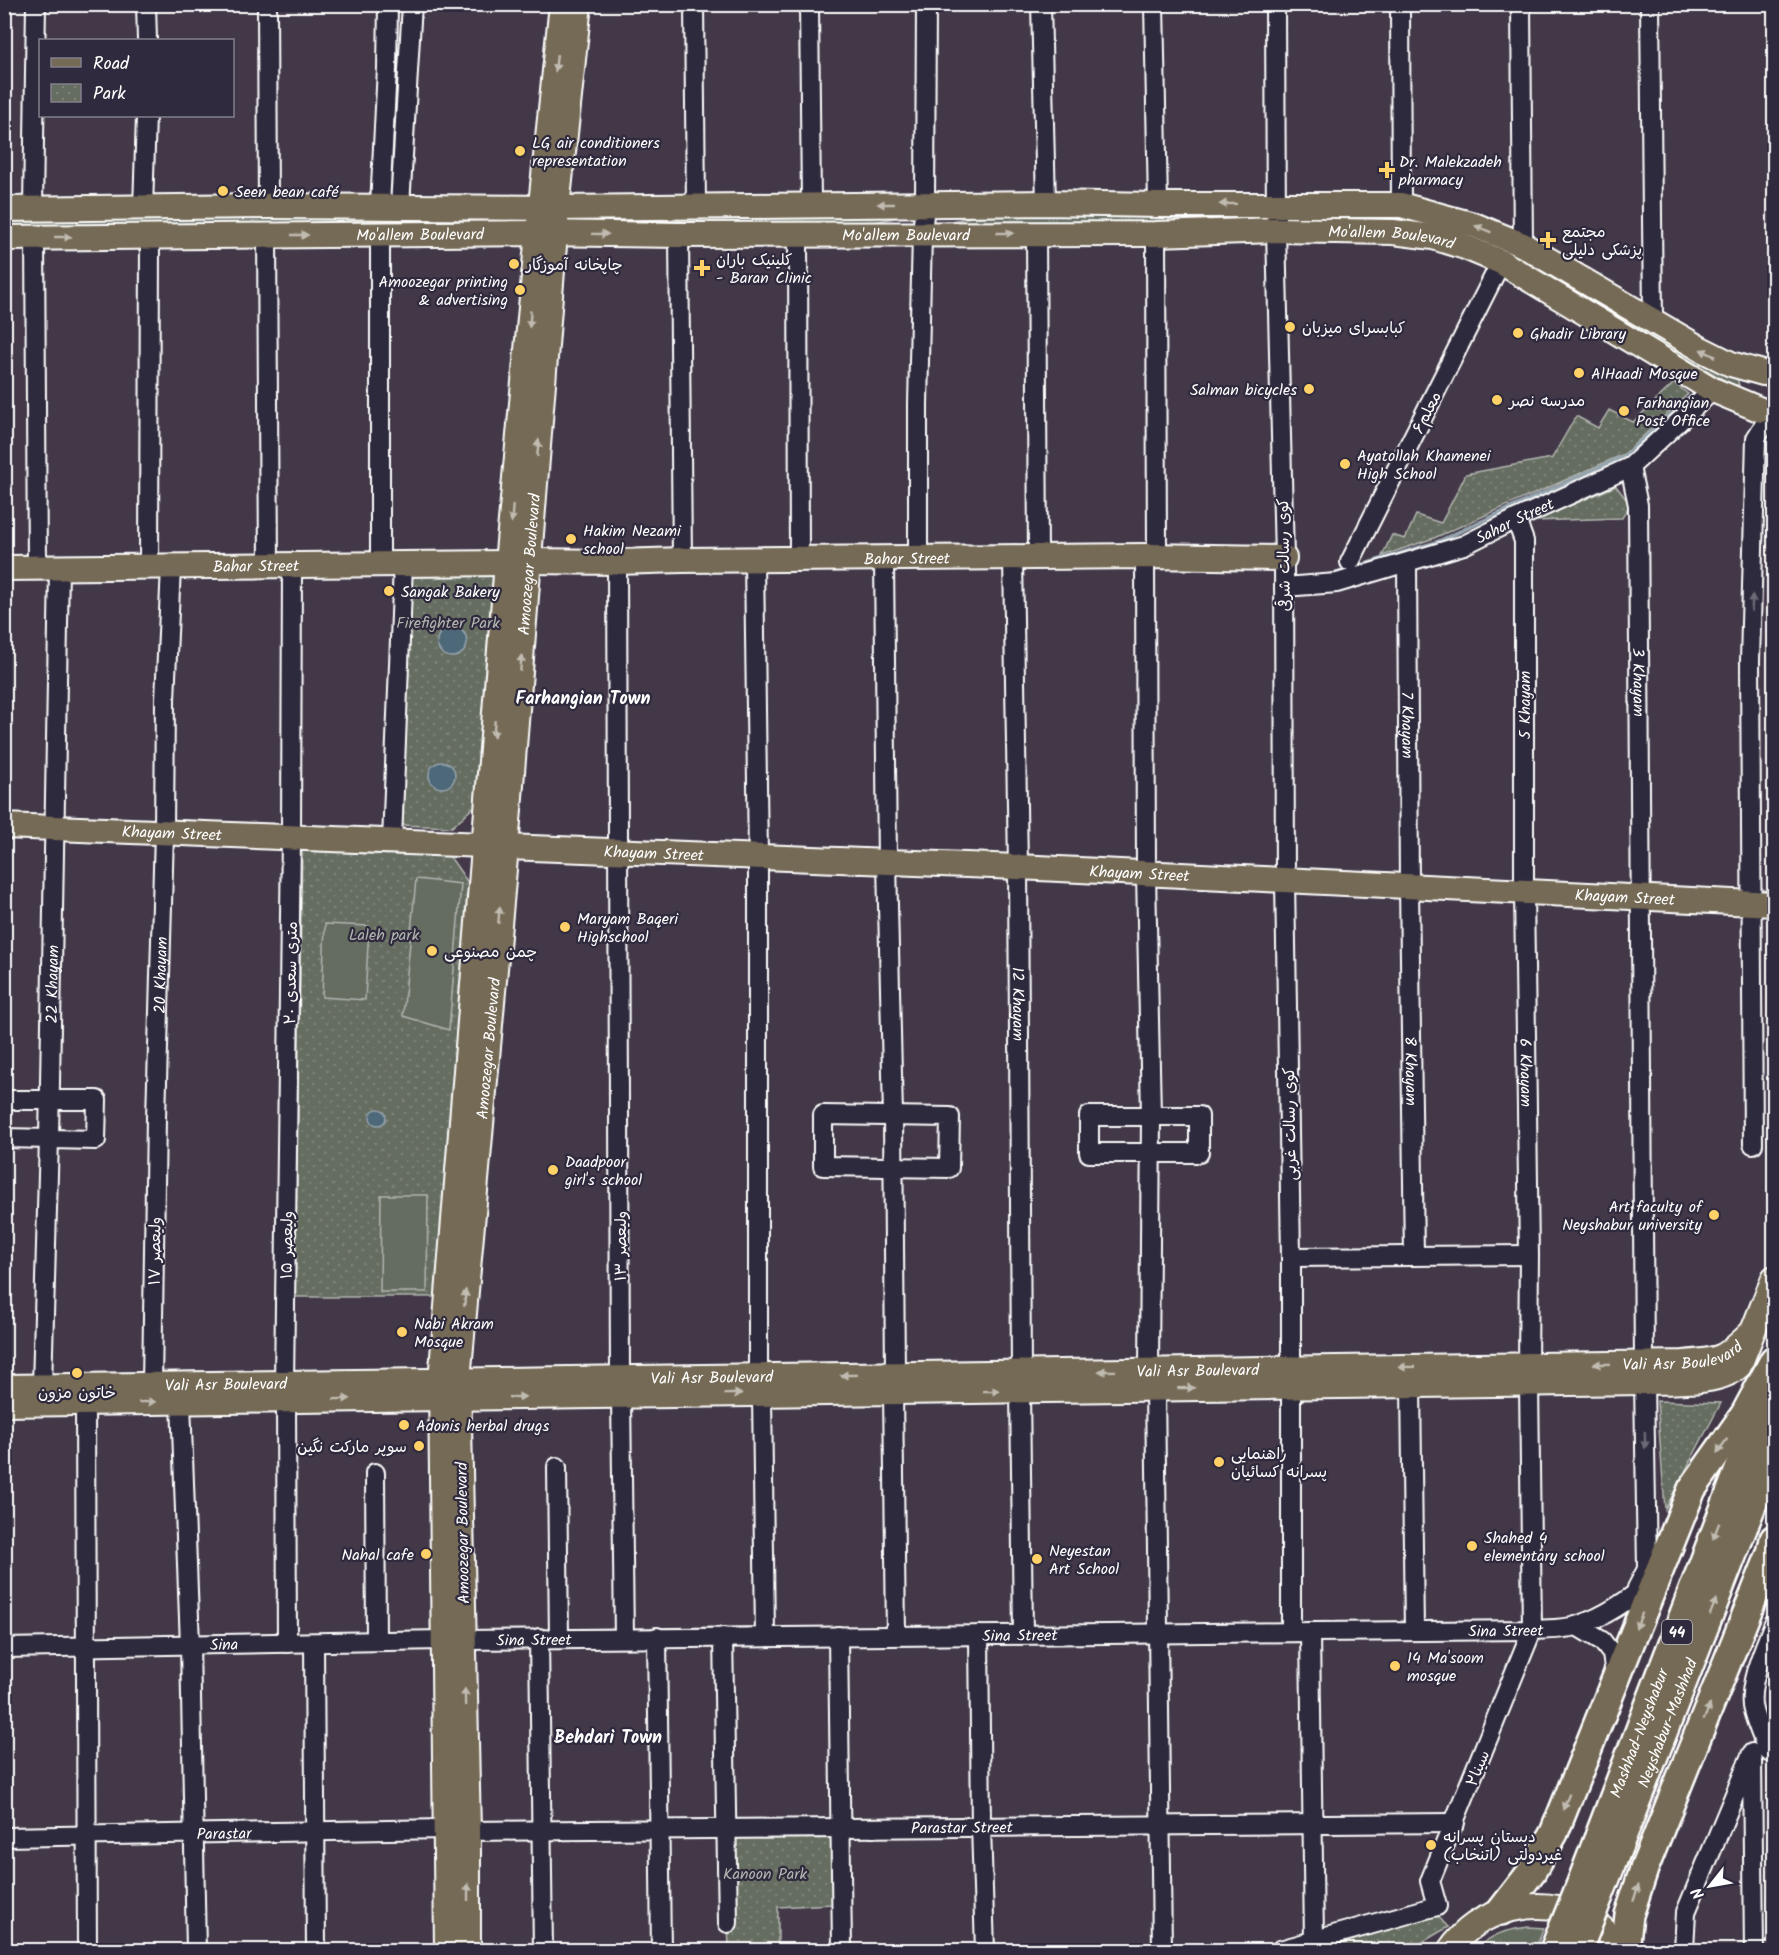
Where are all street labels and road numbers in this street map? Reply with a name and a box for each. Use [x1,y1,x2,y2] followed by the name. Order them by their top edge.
[1328,220,1459,257] street label: Mo'allem Boulevard
[356,222,485,249] street label: Mo'allem Boulevard
[842,223,971,249] street label: Mo'allem Boulevard
[1406,387,1449,438] street label: معلم۶
[512,492,548,636] street label: Amoozegar Boulevard
[1472,492,1559,551] street label: Sahar Street
[1271,498,1298,612] street label: کوی رسالت شرقی
[864,547,951,572] street label: Bahar Street
[213,554,300,580] street label: Bahar Street
[1625,648,1650,717] street label: 3 Khayam
[1513,671,1538,739] street label: 5 Khayam
[1394,691,1419,759] street label: 7 Khayam
[121,820,223,849] street label: Khayam Street
[603,840,705,869] street label: Khayam Street
[1089,860,1191,889] street label: Khayam Street
[1574,883,1676,913] street label: Khayam Street
[278,921,305,1025] street label: ۲۰ متری سعدی
[148,936,175,1014] street label: 20 Khayam
[40,945,66,1024] street label: 22 Khayam
[1005,967,1030,1041] street label: 12 Khayam
[471,976,508,1120] street label: Amoozegar Boulevard
[1397,1036,1423,1106] street label: 8 Khayam
[1512,1038,1538,1107] street label: 6 Khayam
[1277,1067,1304,1181] street label: کوی رسالت غربی
[274,1211,301,1279] street label: ولیعصر ۱۵
[609,1211,634,1281] street label: ولیعصر ۱۳
[142,1216,169,1286] street label: ولیعصر ۱۷
[1623,1335,1750,1378] street label: Vali Asr Boulevard
[1137,1358,1260,1385] street label: Vali Asr Boulevard
[651,1365,774,1392] street label: Vali Asr Boulevard
[165,1372,288,1399] street label: Vali Asr Boulevard
[450,1461,477,1604] street label: Amoozegar Boulevard
[1468,1618,1545,1645] street label: Sina Street
[1662,1620,1692,1644] road number: 44
[982,1623,1059,1649] street label: Sina Street
[496,1628,573,1654] street label: Sina Street
[210,1633,238,1658] street label: Sina
[1632,1654,1705,1792] street label: Neyshabur-Mashhad
[1604,1663,1677,1802] street label: Mashhad-Neyshabur
[1460,1747,1497,1790] street label: سینا۲
[911,1816,1014,1841] street label: Parastar Street
[196,1821,253,1848] street label: Parastar

